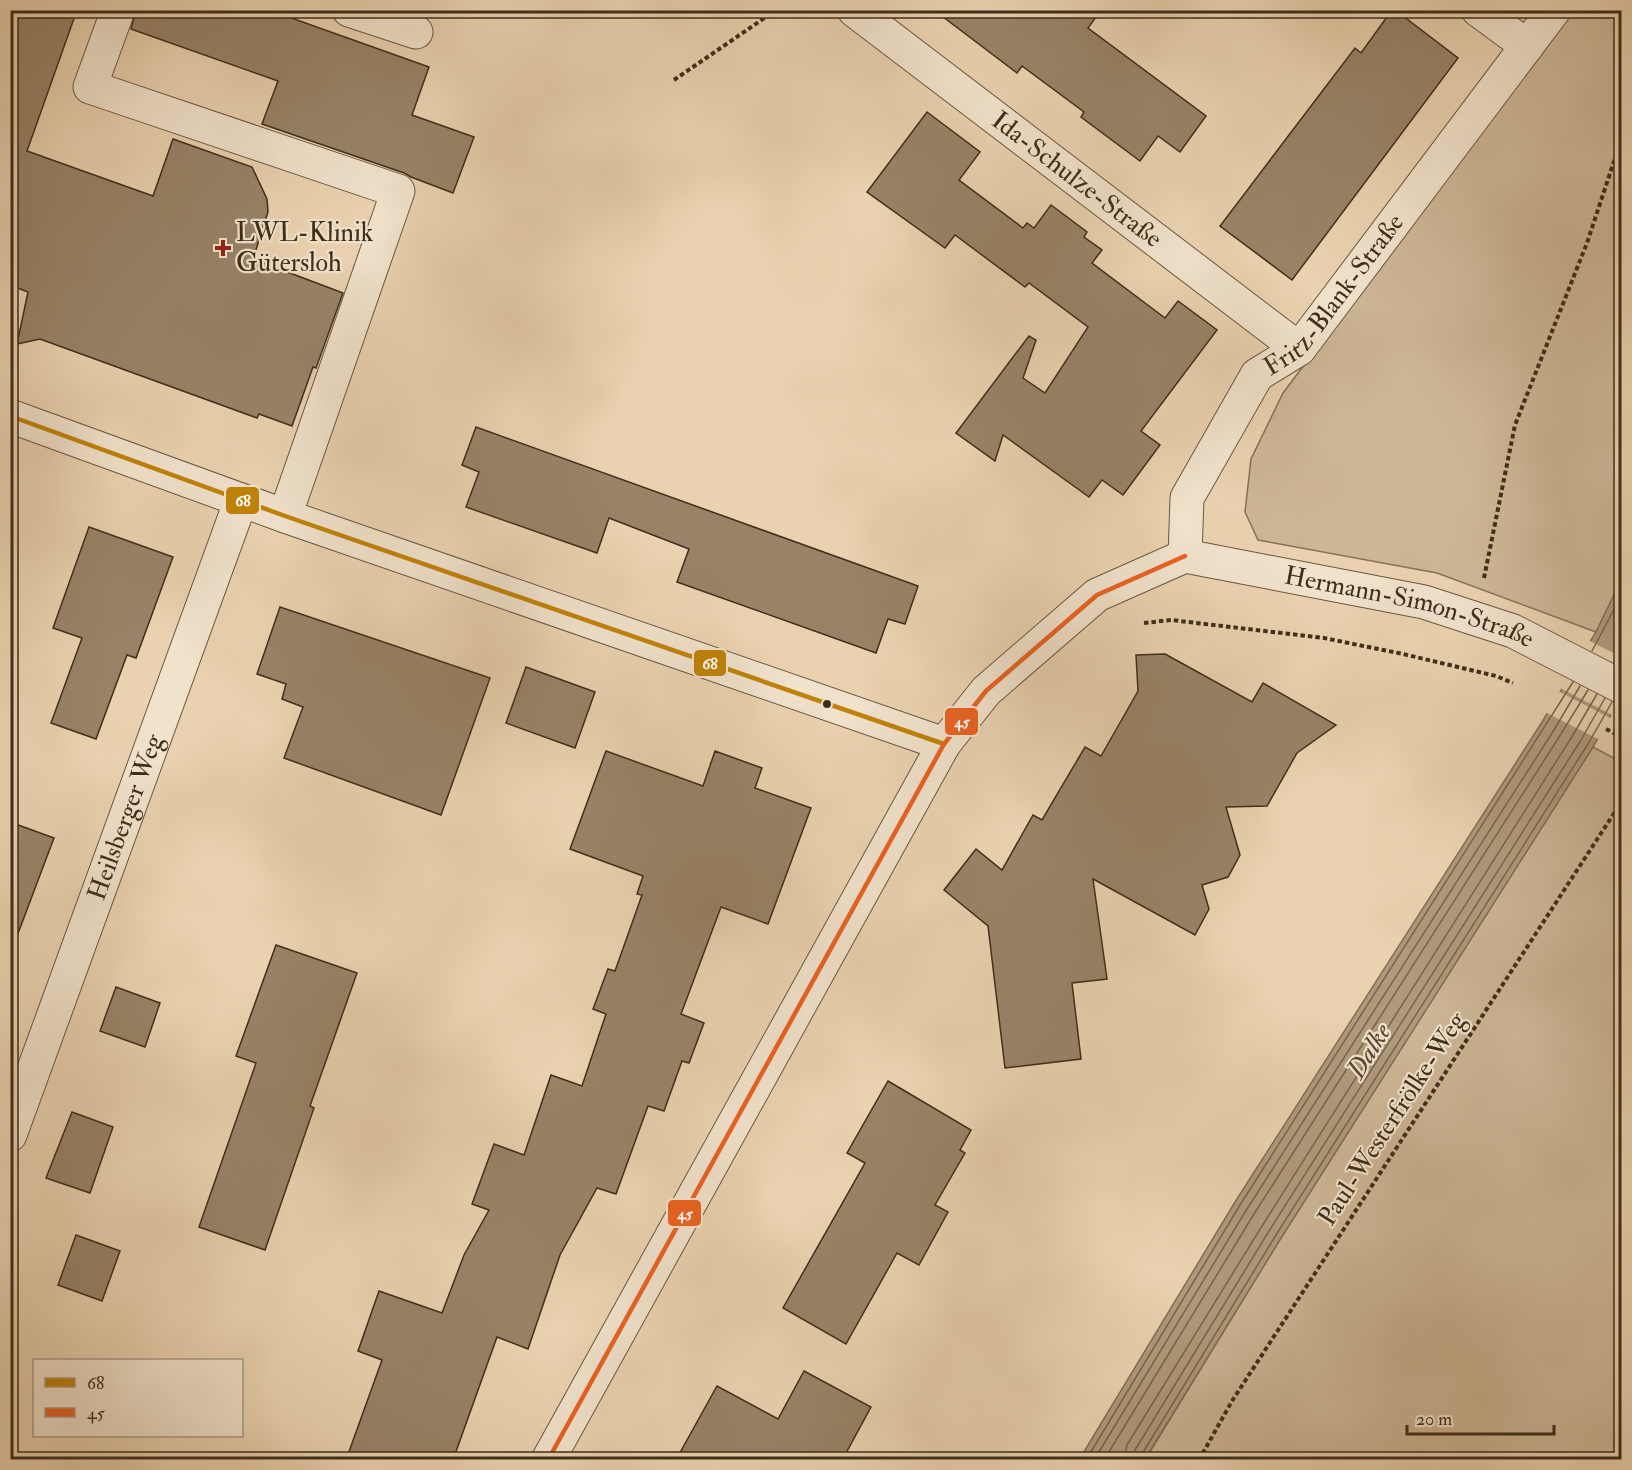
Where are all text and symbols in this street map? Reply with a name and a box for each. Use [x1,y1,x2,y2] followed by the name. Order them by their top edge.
[985,105,1168,255] street label: Ida-Schulze-Straße
[1258,208,1411,383] street label: Fritz-Blank-Straße
[236,217,374,279] place label: LWL-Klinik Gütersloh
[214,239,232,257] marker: LWL-Klinik Gütersloh
[225,486,260,515] line badge: 68
[235,491,251,511] text: 68
[1282,559,1539,655] street label: Hermann-Simon-Straße
[693,649,727,677] line badge: 68
[702,654,718,674] text: 68
[821,698,833,710] unlabelled marker
[944,707,979,736] line badge: 45
[953,712,971,732] text: 45
[81,729,171,905] street label: Heilsberger Weg
[1311,1005,1474,1232] street label: Paul-Westerfrölke-Weg
[1339,1016,1399,1085] water label: Dalke
[667,1199,702,1227] line badge: 45
[676,1204,694,1224] text: 45
[33,1359,243,1437] legend
[87,1372,105,1395] text: 68
[1407,1398,1554,1436] scale bar
[87,1402,105,1425] text: 45
[1416,1408,1452,1431] text: 20 m

